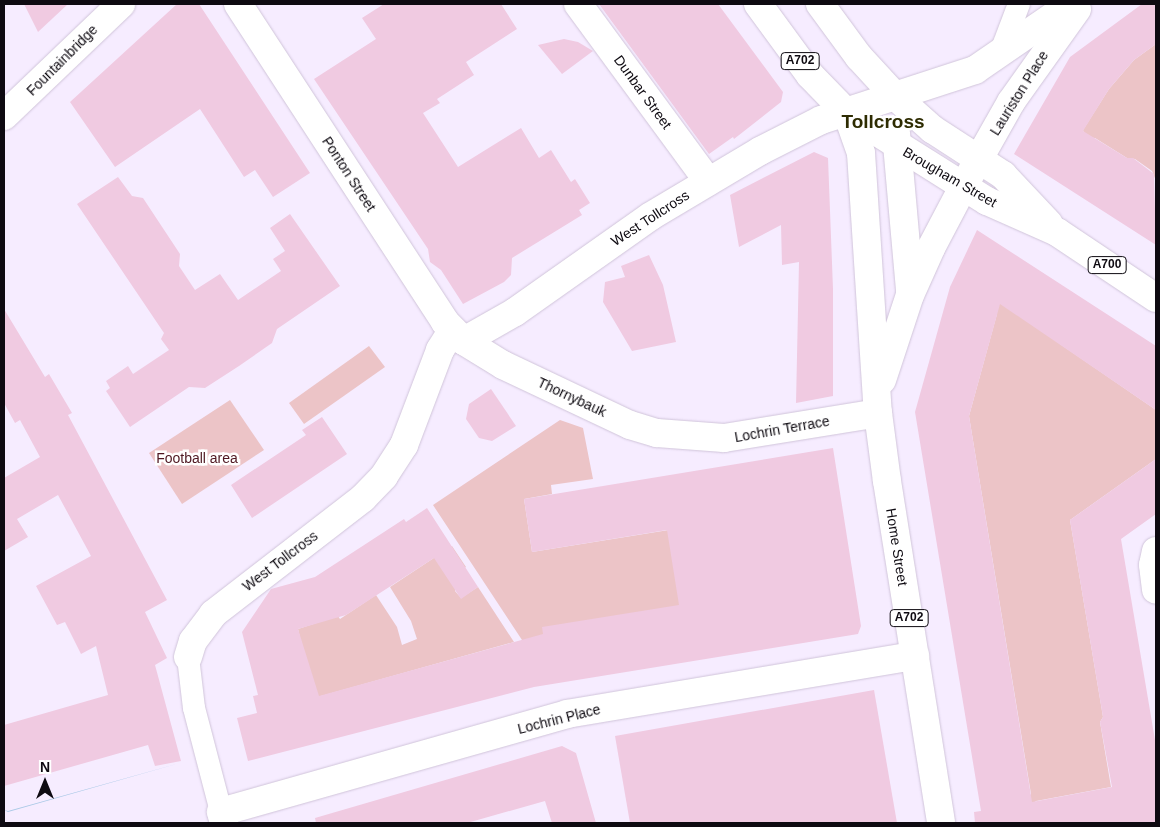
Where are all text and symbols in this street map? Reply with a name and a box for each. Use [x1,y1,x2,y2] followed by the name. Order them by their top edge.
[23,21,101,99] street label: Fountainbridge
[986,48,1052,138] street label: Lauriston Place
[780,51,820,70] road number: A702
[611,52,675,132] street label: Dunbar Street
[841,111,925,133] district label: Tollcross
[319,134,379,214] street label: Ponton Street
[900,143,1000,211] street label: Brougham Street
[608,186,692,250] street label: West Tollcross
[1087,256,1127,274] road number: A700
[535,374,609,420] street label: Thornybauk
[733,412,831,446] street label: Lochrin Terrace
[156,450,238,466] park label: Football area
[883,507,911,587] street label: Home Street
[239,527,321,595] street label: West Tollcross
[889,608,929,628] road number: A702
[516,701,602,737] street label: Lochrin Place
[20,757,70,807] north arrow
[40,759,50,775] text: N

